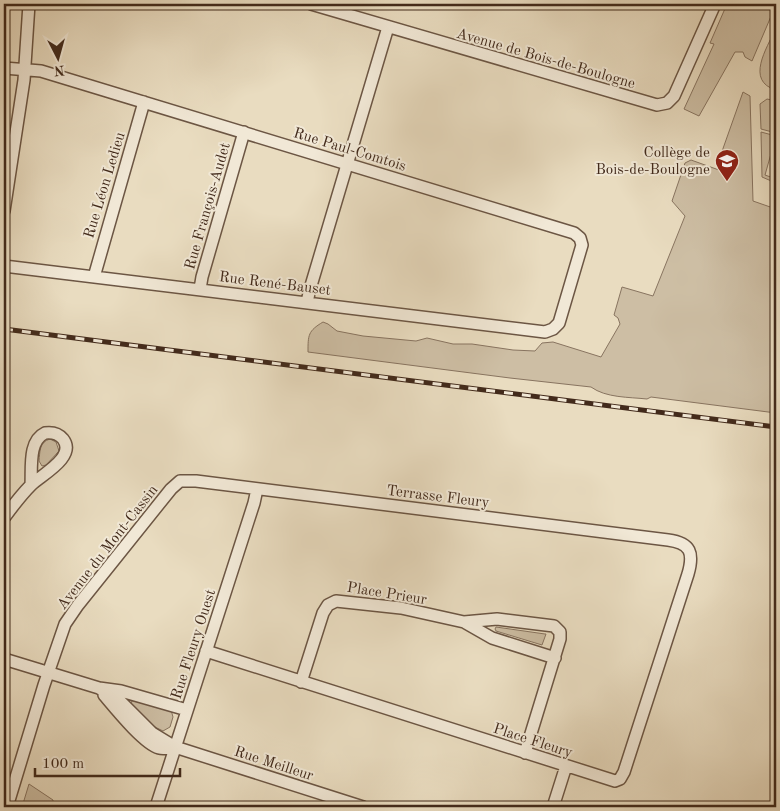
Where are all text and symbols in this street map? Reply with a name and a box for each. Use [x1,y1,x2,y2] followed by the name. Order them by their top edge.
[454,27,637,92] street label: Avenue de Bois-de-Boulogne
[32,32,82,82] north arrow
[53,62,65,77] text: N
[291,126,408,175] street label: Rue Paul-Comtois
[82,131,129,240] street label: Rue Léon Ledieu
[183,141,234,272] street label: Rue François-Audet
[595,146,710,178] place label: Collège de Bois-de-Boulogne
[714,148,740,182] school or university icon: Collège de Bois-de-Boulogne
[218,270,332,299] street label: Rue René-Bauset
[55,483,161,613] street label: Avenue du Mont-Cassin
[385,484,490,511] street label: Terrasse Fleury
[346,581,428,608] street label: Place Prieur
[170,588,219,701] street label: Rue Fleury Ouest
[491,722,574,761] street label: Place Fleury
[232,745,315,784] street label: Rue Meilleur
[35,746,180,778] scale bar
[42,757,84,772] text: 100 m

